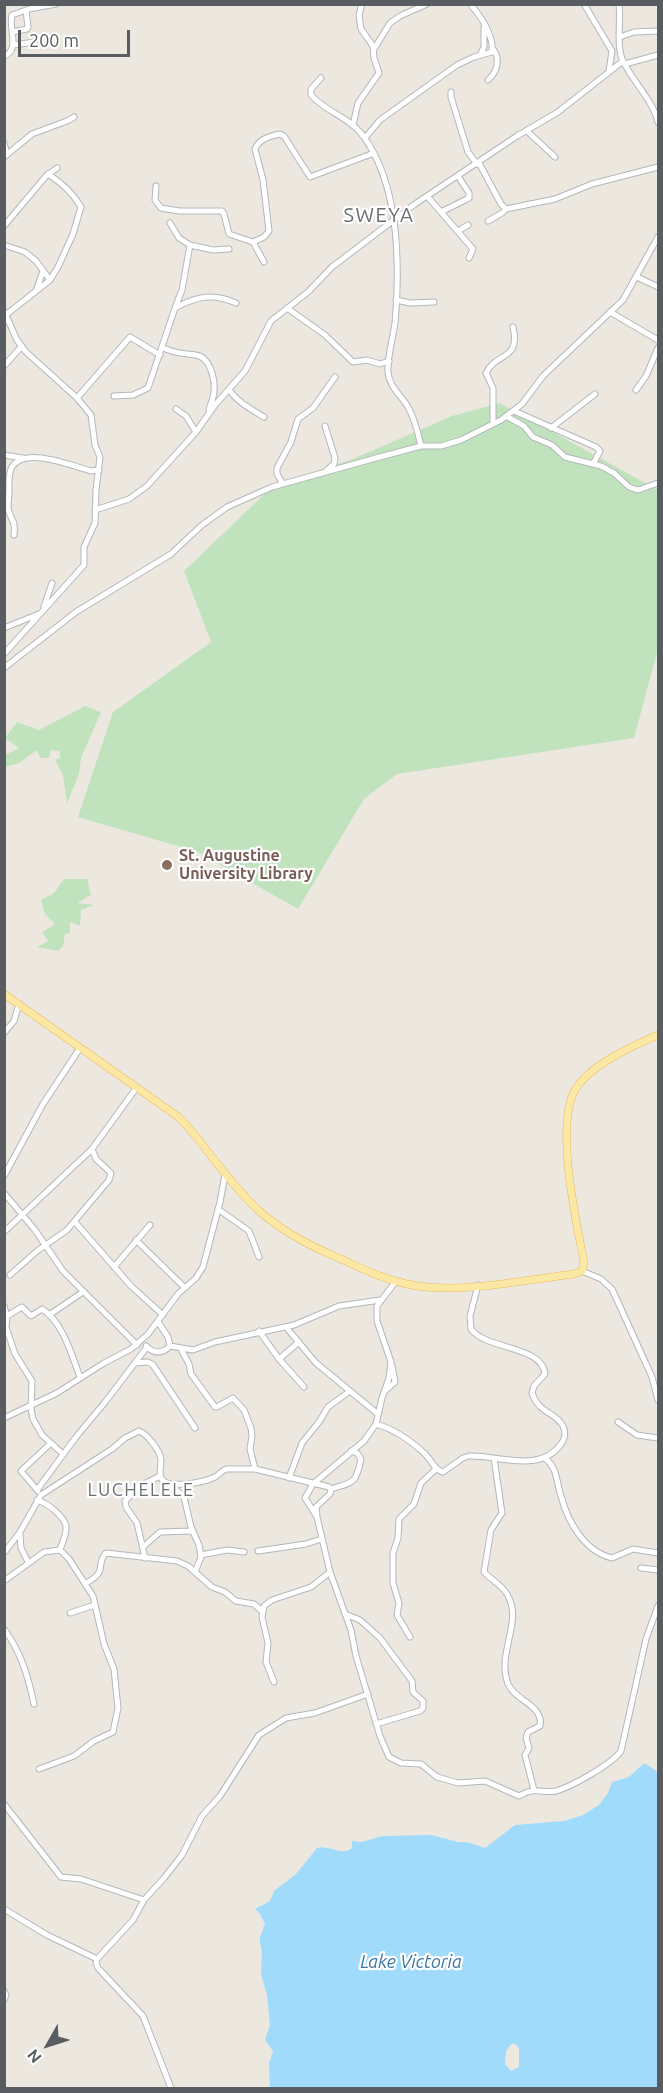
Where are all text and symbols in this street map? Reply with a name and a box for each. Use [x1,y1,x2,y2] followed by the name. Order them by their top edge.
[21,18,134,56] scale bar
[29,30,79,50] text: 200 m
[344,203,414,227] district label: SWEYA
[179,846,313,884] place label: St. Augustine University Library
[160,858,174,872] marker: St. Augustine University Library
[87,1479,195,1501] district label: LUCHELELE
[360,1951,462,1973] water label: Lake Victoria
[18,2015,78,2075] north arrow
[23,2046,45,2067] text: N

